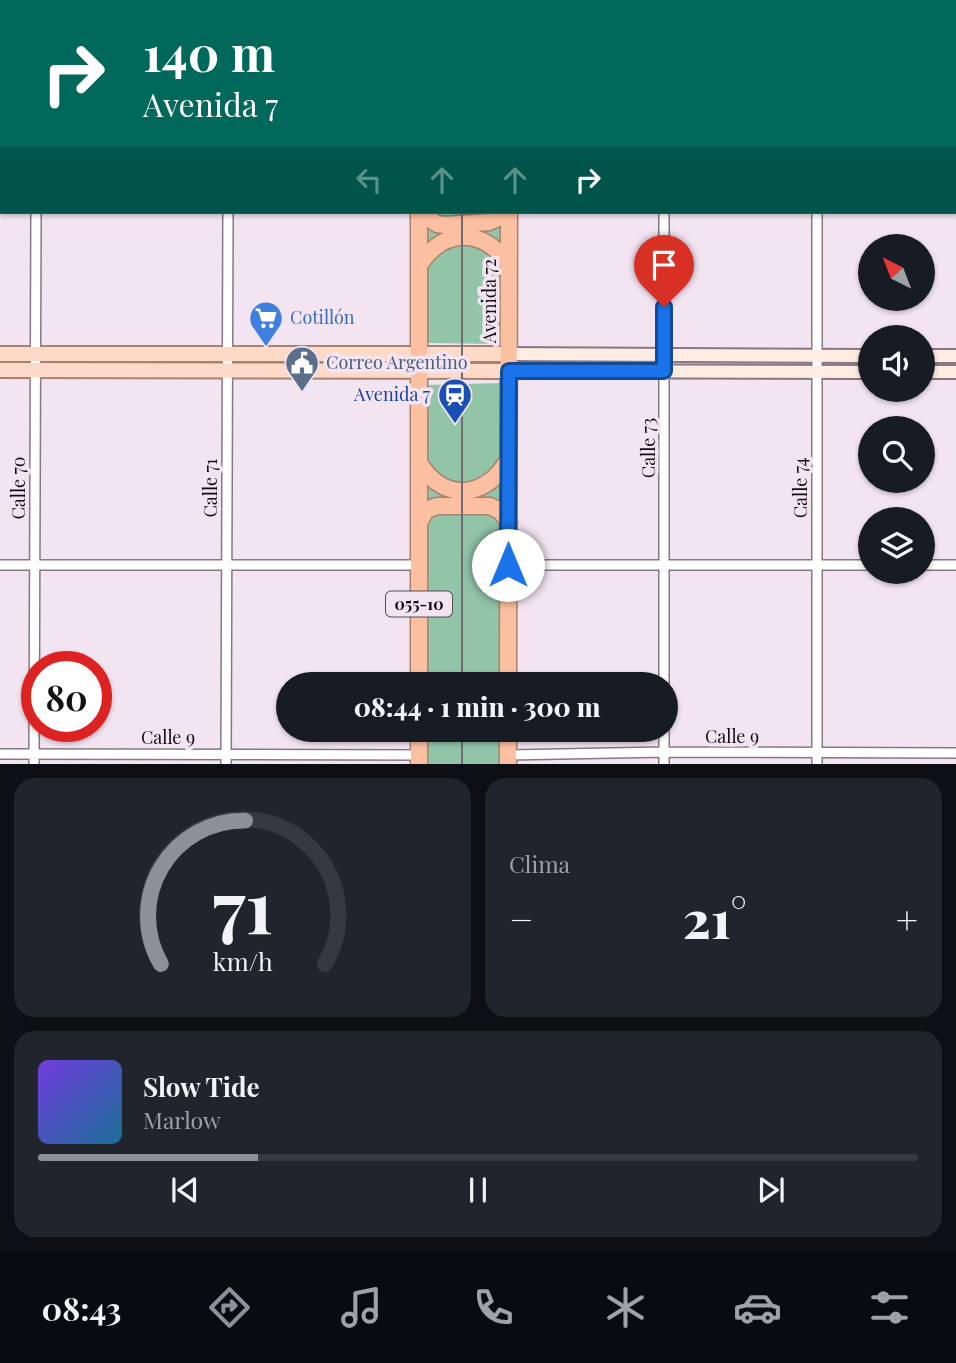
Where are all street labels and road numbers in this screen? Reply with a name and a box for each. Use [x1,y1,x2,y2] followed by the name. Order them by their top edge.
[477,259,501,344] street label: Avenida 72
[636,418,660,478] street label: Calle 73
[6,456,30,520] street label: Calle 70
[198,458,222,518] street label: Calle 71
[788,458,812,518] street label: Calle 74
[386,592,452,617] road number: 055-10
[705,724,759,748] street label: Calle 9
[141,725,195,749] street label: Calle 9

